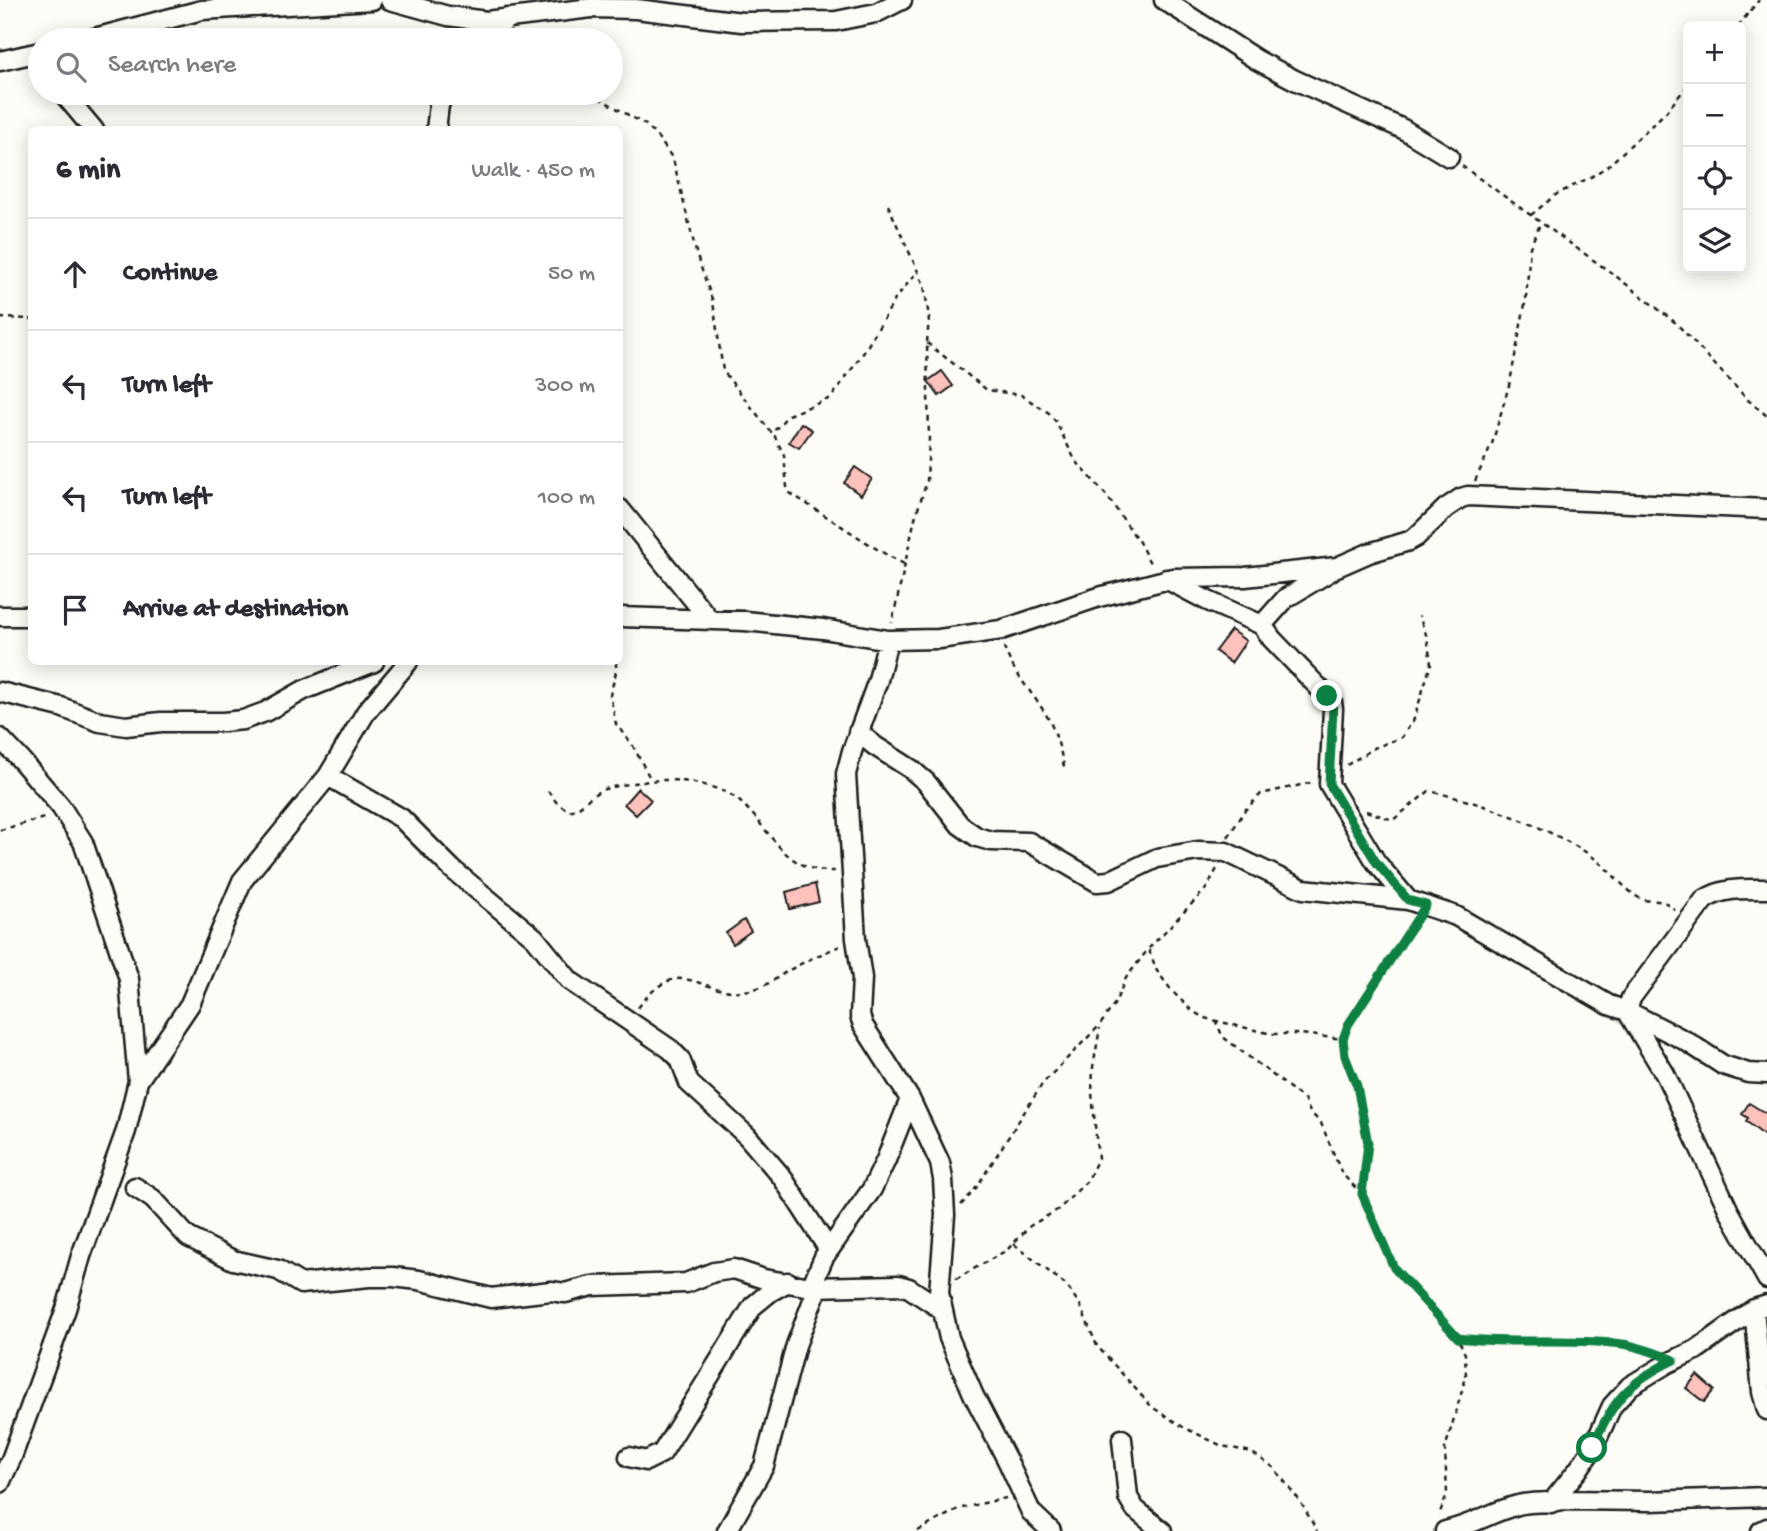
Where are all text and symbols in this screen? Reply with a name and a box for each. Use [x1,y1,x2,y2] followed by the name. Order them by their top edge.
[1683,21,1746,273] map controls
[1683,21,1746,84] button: +
[28,28,623,105] search box
[52,48,90,86] icon: search
[108,51,236,82] text: Search here
[1683,84,1746,147] button: −
[1683,147,1746,210] button: locate
[56,154,120,189] text: 6 min
[471,158,595,185] text: Walk · 450 m
[1683,210,1746,273] button: layers
[56,255,94,293] icon: ahead
[123,259,217,290] text: Continue
[548,261,595,288] text: 50 m
[56,367,94,405] icon: left
[123,371,211,402] text: Turn left
[535,373,595,400] text: 300 m
[56,479,94,517] icon: left
[123,483,211,514] text: Turn left
[538,485,595,512] text: 100 m
[56,591,94,629] icon: arrive
[123,595,348,626] text: Arrive at destination
[1311,680,1342,711] route end
[1576,1432,1607,1463] route start

